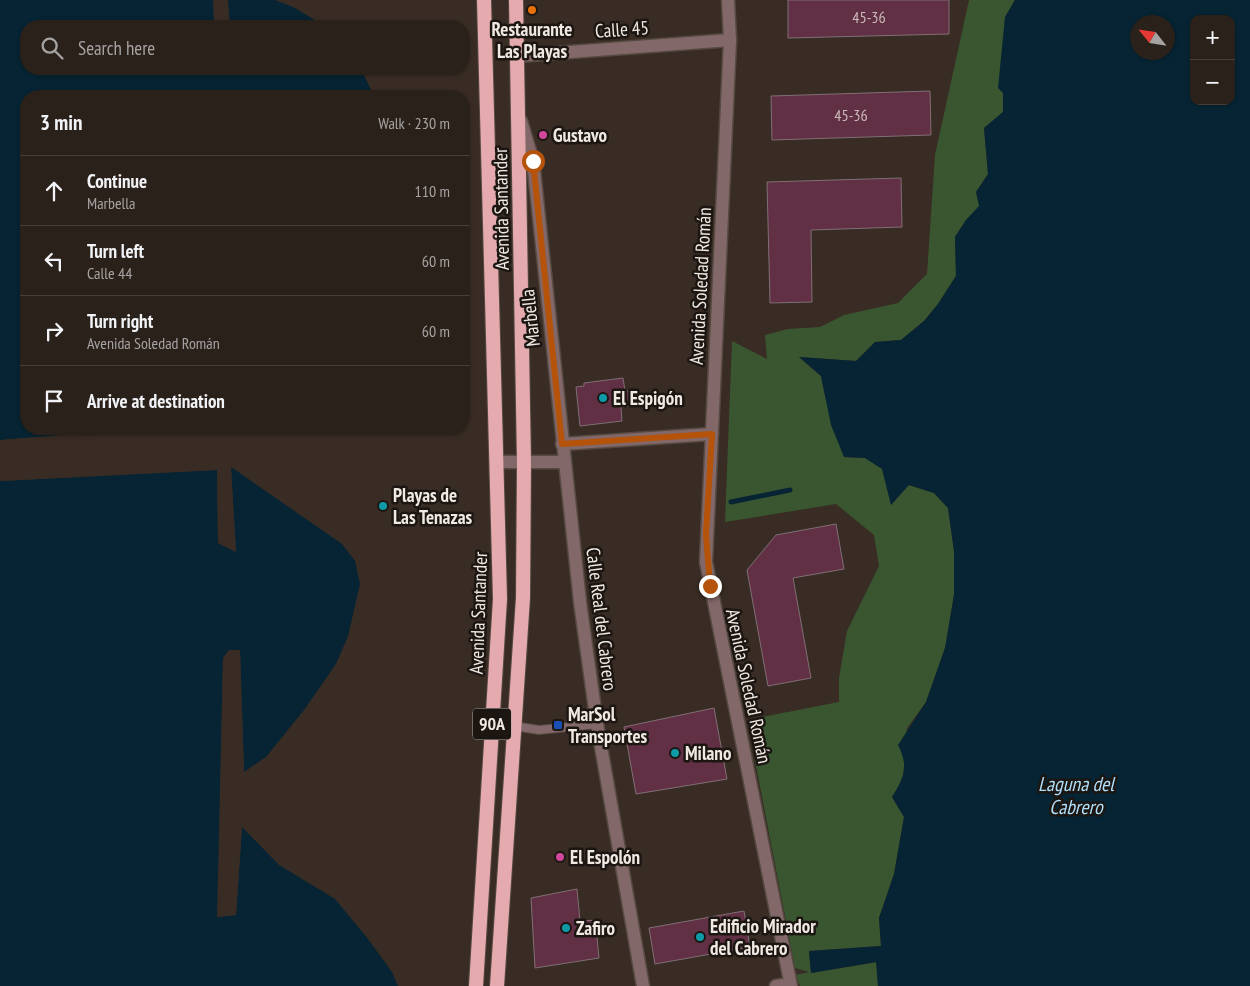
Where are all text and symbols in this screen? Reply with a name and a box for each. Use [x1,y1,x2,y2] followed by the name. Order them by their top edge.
[526,4,538,16] marker: Restaurante Las Playas
[852,7,886,27] house number: 45-36
[594,15,650,43] street label: Calle 45
[1130,15,1175,60] north arrow
[1190,15,1235,105] map controls
[1190,15,1235,60] button: +
[491,17,573,63] place label: Restaurante Las Playas
[20,20,470,75] search box
[38,34,66,62] icon: search
[78,36,155,60] text: Search here
[1190,60,1235,105] button: −
[834,105,868,125] house number: 45-36
[40,109,82,136] text: 3 min
[378,113,450,133] text: Walk · 230 m
[553,123,607,147] place label: Gustavo
[537,129,549,141] marker: Gustavo
[488,147,514,270] street label: Avenida Santander
[522,150,545,173] route start
[87,169,147,193] text: Continue
[40,177,68,205] icon: ahead
[415,181,450,201] text: 110 m
[87,193,135,213] text: Marbella
[684,207,716,365] street label: Avenida Soledad Román
[87,239,144,263] text: Turn left
[40,247,68,275] icon: left
[422,251,450,271] text: 60 m
[87,263,132,283] text: Calle 44
[515,288,545,348] street label: Marbella
[87,309,153,333] text: Turn right
[40,317,68,345] icon: right
[422,321,450,341] text: 60 m
[87,333,220,353] text: Avenida Soledad Román
[613,386,683,410] place label: El Espigón
[40,387,68,415] icon: arrive
[87,389,225,413] text: Arrive at destination
[597,392,609,404] marker: El Espigón
[393,483,472,529] place label: Playas de Las Tenazas
[377,500,389,512] marker: Playas de Las Tenazas
[581,546,623,692] street label: Calle Real del Cabrero
[464,551,492,675] street label: Avenida Santander
[699,575,722,598] route end
[721,606,777,766] street label: Avenida Soledad Román
[568,702,648,748] place label: MarSol Transportes
[473,709,511,740] road number: 90A
[552,719,564,731] marker: MarSol Transportes
[685,741,731,765] place label: Milano
[669,747,681,759] marker: Milano
[1038,771,1116,820] water label: Laguna del Cabrero
[570,845,640,869] place label: El Espolón
[554,851,566,863] marker: El Espolón
[710,914,816,960] place label: Edificio Mirador del Cabrero
[576,916,615,940] place label: Zafiro
[560,922,572,934] marker: Zafiro
[694,931,706,943] marker: Edificio Mirador del Cabrero

